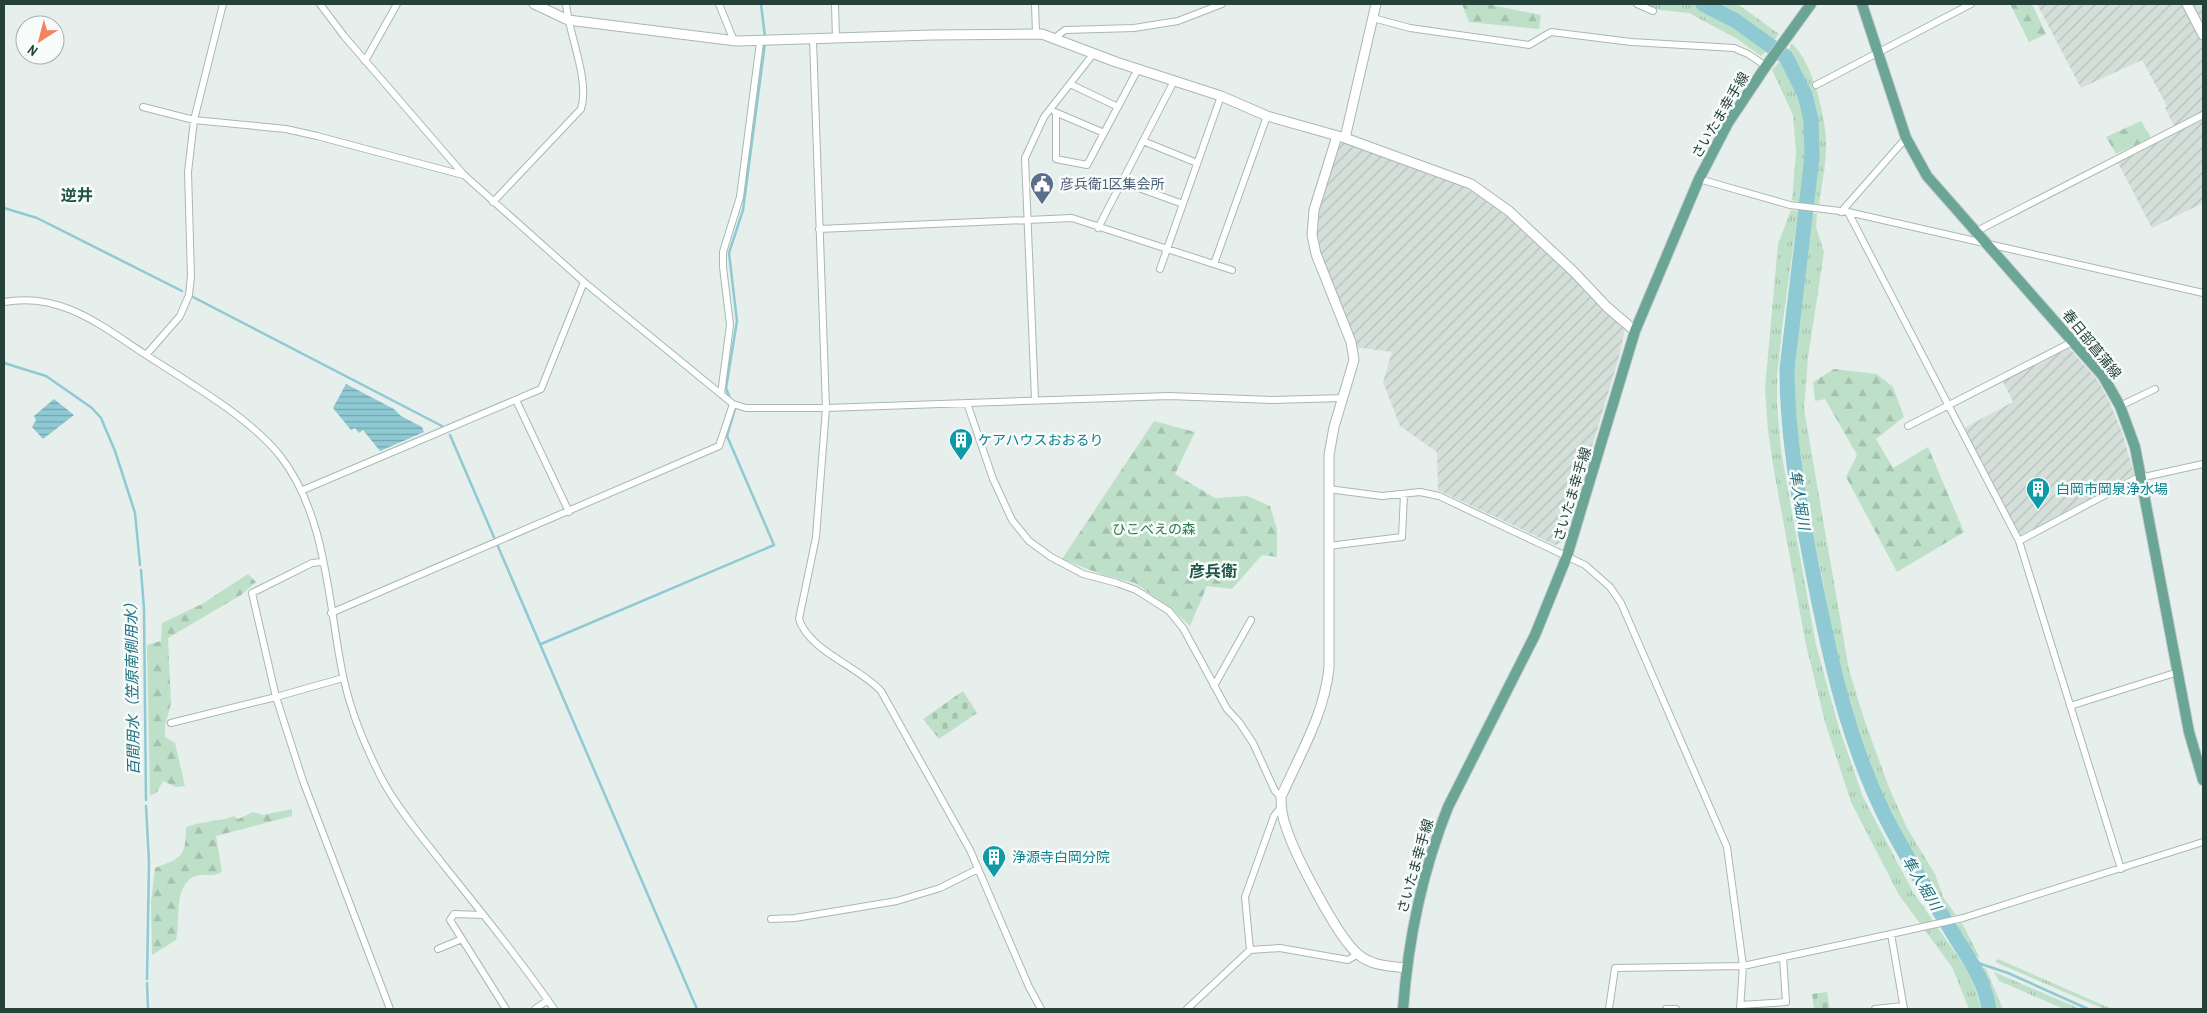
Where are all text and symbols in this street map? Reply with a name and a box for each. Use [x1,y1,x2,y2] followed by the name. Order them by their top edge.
[15,15,65,65] north arrow
[24,41,41,60] text: N
[1687,69,1753,161] street label: さいたま幸手線
[1029,171,1055,205] public building icon: 彦兵衛1区集会所
[1060,175,1164,193] place label: 彦兵衛1区集会所
[61,184,93,206] district label: 逆井
[2059,306,2125,382] street label: 春日部菖蒲線
[948,427,974,461] building icon: ケアハウスおおるり
[978,431,1103,449] place label: ケアハウスおおるり
[1549,445,1595,543] street label: さいたま幸手線
[1785,469,1815,533] water label: 隼人堀川
[2025,476,2051,510] building icon: 白岡市岡泉浄水場
[2056,480,2168,498] place label: 白岡市岡泉浄水場
[1112,520,1196,538] park label: ひこべえの森
[1189,560,1237,582] district label: 彦兵衛
[120,595,144,775] water label: 百間用水（笠原南側用水）
[1393,817,1437,915] street label: さいたま幸手線
[981,844,1007,878] building icon: 浄源寺白岡分院
[1012,848,1110,866] place label: 浄源寺白岡分院
[1898,852,1947,916] water label: 隼人堀川

